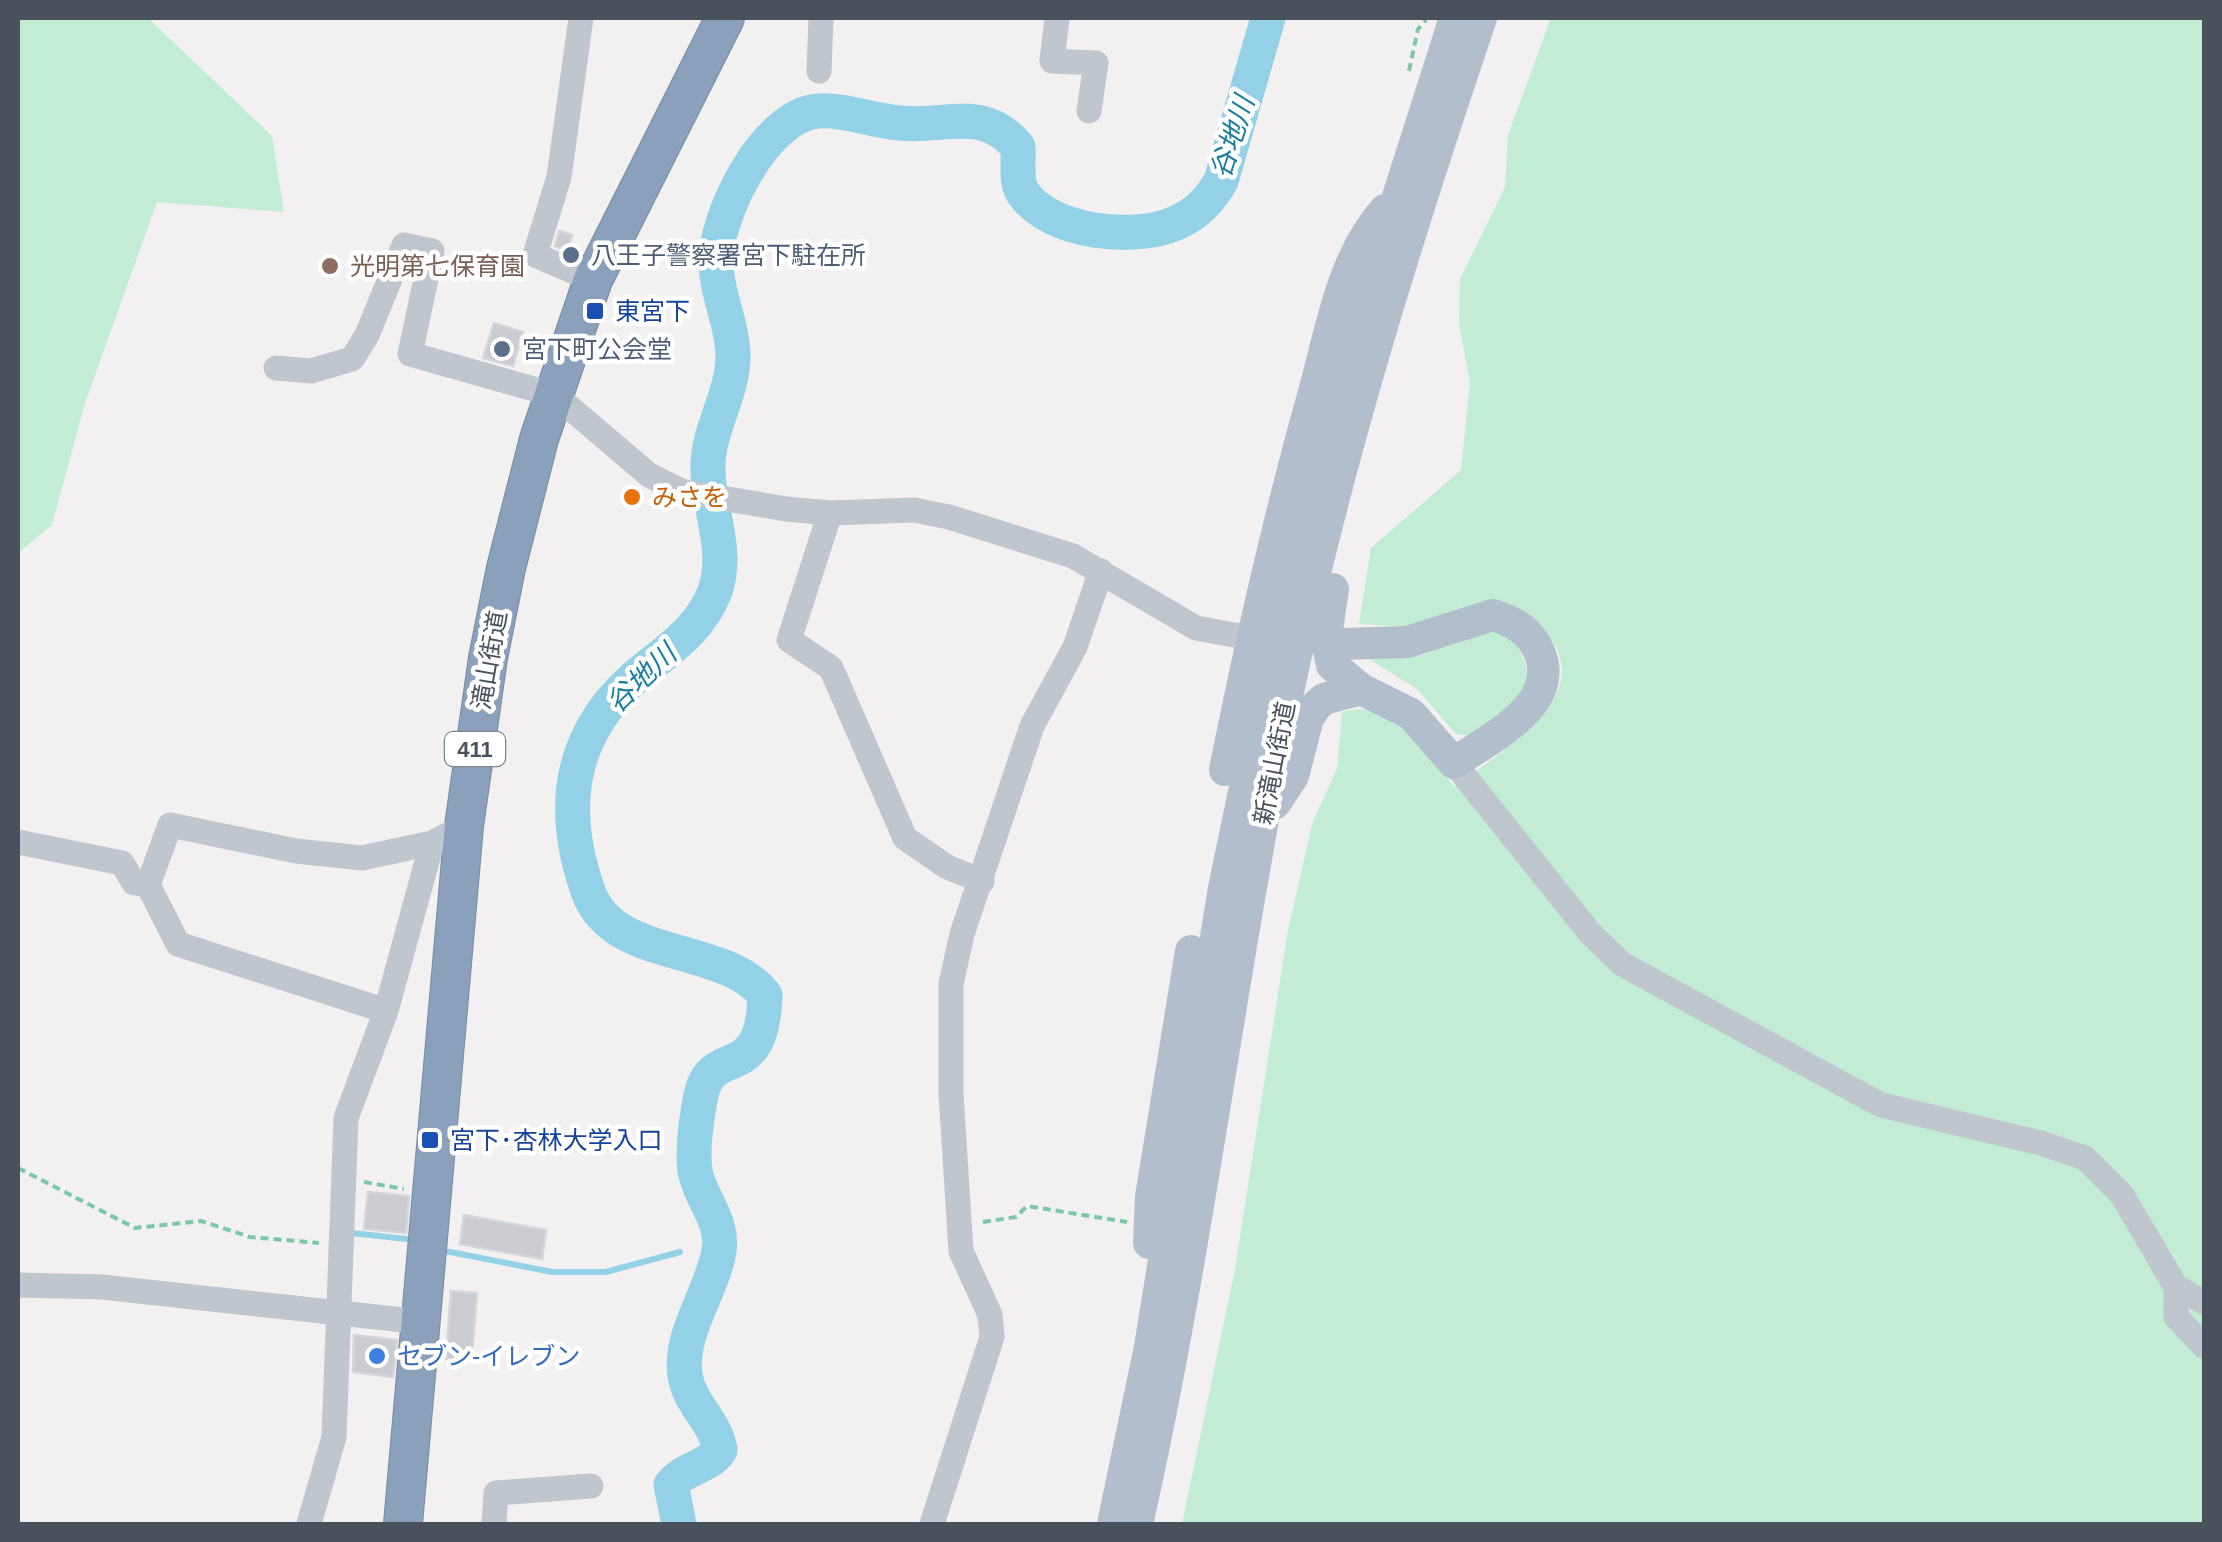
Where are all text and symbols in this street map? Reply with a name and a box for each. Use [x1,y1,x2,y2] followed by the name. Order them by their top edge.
[1205,90,1261,182] water label: 谷地川
[591,241,866,269] place label: 八王子警察署宮下駐在所
[560,244,582,266] marker: 八王子警察署宮下駐在所
[350,252,525,280] place label: 光明第七保育園
[319,255,341,277] marker: 光明第七保育園
[615,297,690,325] place label: 東宮下
[584,300,606,322] marker: 東宮下
[522,335,672,363] place label: 宮下町公会堂
[491,338,513,360] marker: 宮下町公会堂
[652,483,727,511] place label: みさを
[621,486,643,508] marker: みさを
[467,608,511,712] street label: 滝山街道
[600,636,684,719] water label: 谷地川
[1248,699,1300,827] street label: 新滝山街道
[445,732,505,766] road number: 411
[450,1126,663,1154] place label: 宮下･杏林大学入口
[419,1129,441,1151] marker: 宮下･杏林大学入口
[397,1342,580,1370] place label: セブン-イレブン
[366,1345,388,1367] marker: セブン-イレブン

